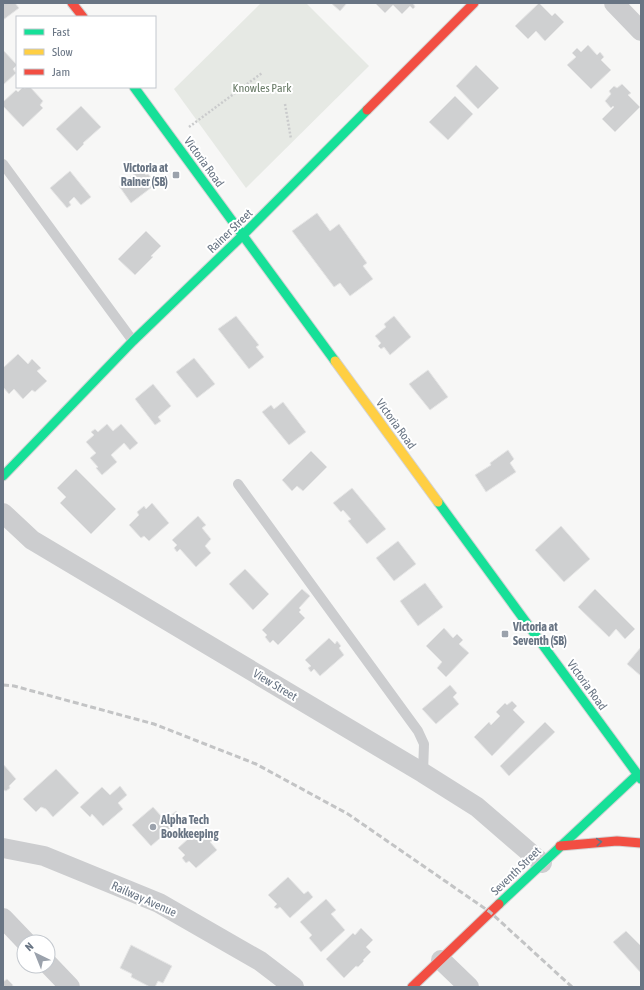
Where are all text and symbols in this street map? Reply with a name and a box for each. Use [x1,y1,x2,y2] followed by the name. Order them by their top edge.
[16,16,156,88] legend
[52,25,70,39] text: Fast
[52,45,73,59] text: Slow
[52,65,70,79] text: Jam
[233,81,292,95] park label: Knowles Park
[181,134,227,190] street label: Victoria Road
[121,161,169,189] place label: Victoria at Rainer (SB)
[171,170,181,180] marker: Victoria at Rainer (SB)
[205,206,256,256] street label: Rainer Street
[373,396,419,452] street label: Victoria Road
[512,620,567,648] place label: Victoria at Seventh (SB)
[500,629,510,639] marker: Victoria at Seventh (SB)
[564,657,610,713] street label: Victoria Road
[250,666,300,704] street label: View Street
[160,813,219,841] place label: Alpha Tech Bookkeeping
[148,822,158,832] marker: Alpha Tech Bookkeeping
[596,838,602,847] one-way arrow
[488,843,544,898] street label: Seventh Street
[109,878,179,920] street label: Railway Avenue
[16,934,56,974] north arrow
[23,940,36,953] text: N

